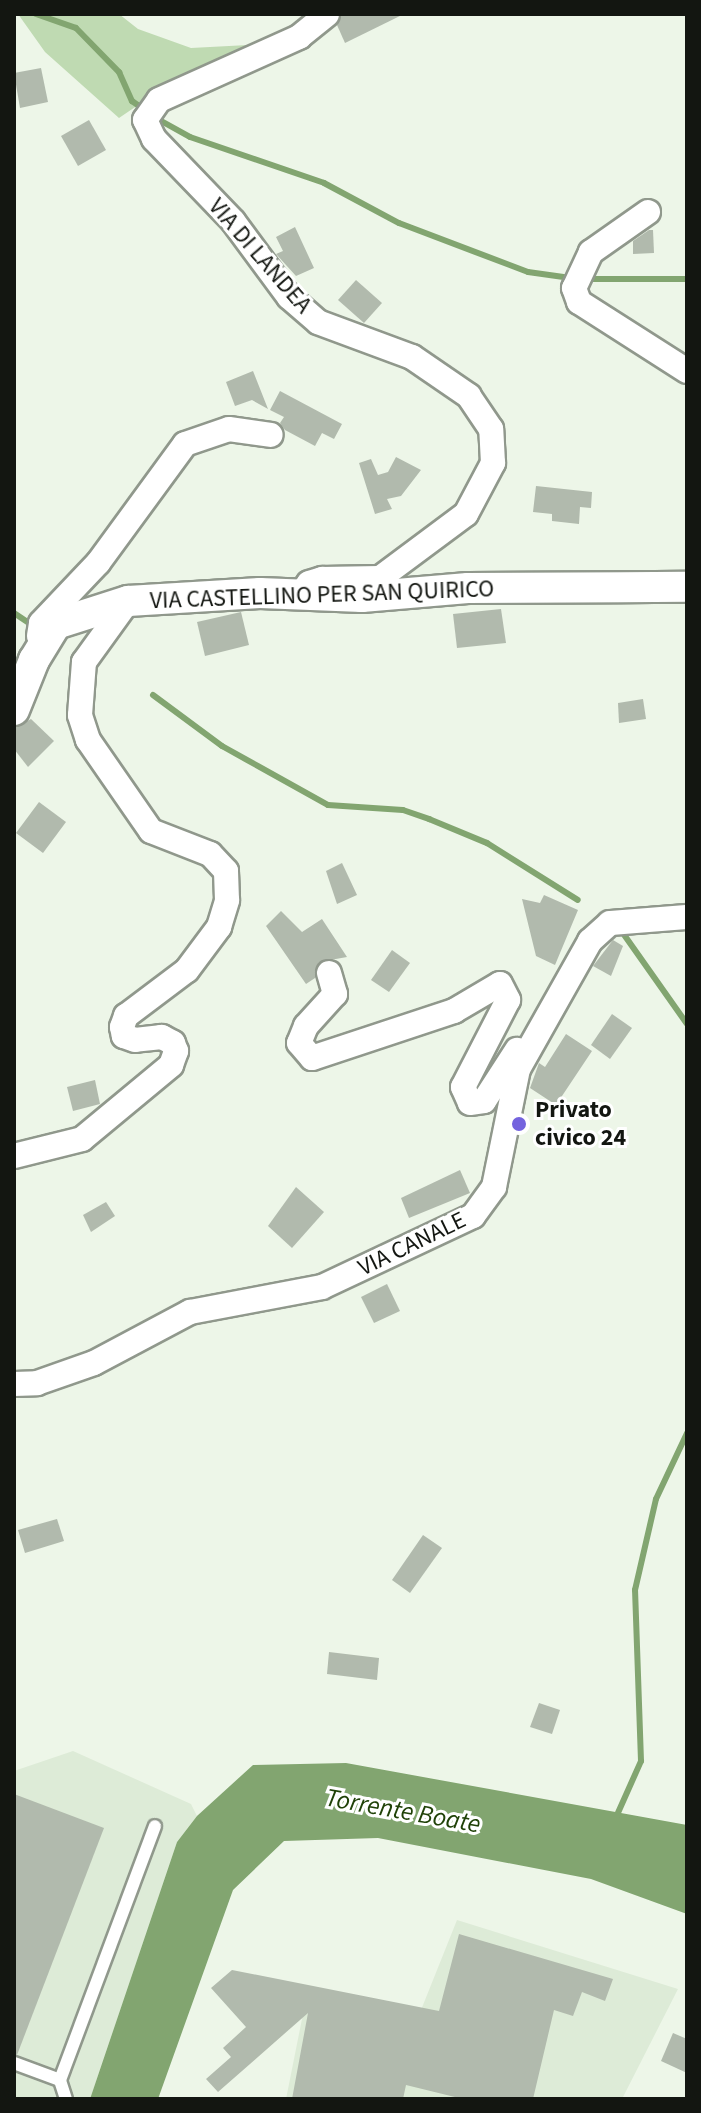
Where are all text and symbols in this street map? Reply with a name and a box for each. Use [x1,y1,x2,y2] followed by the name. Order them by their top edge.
[202,193,318,319] street label: VIA DI LANDEA
[149,575,495,615] street label: VIA CASTELLINO PER SAN QUIRICO
[535,1096,626,1152] place label: Privato civico 24
[510,1115,528,1133] marker: Privato civico 24
[354,1206,470,1282] street label: VIA CANALE
[323,1782,483,1840] water label: Torrente Boate

